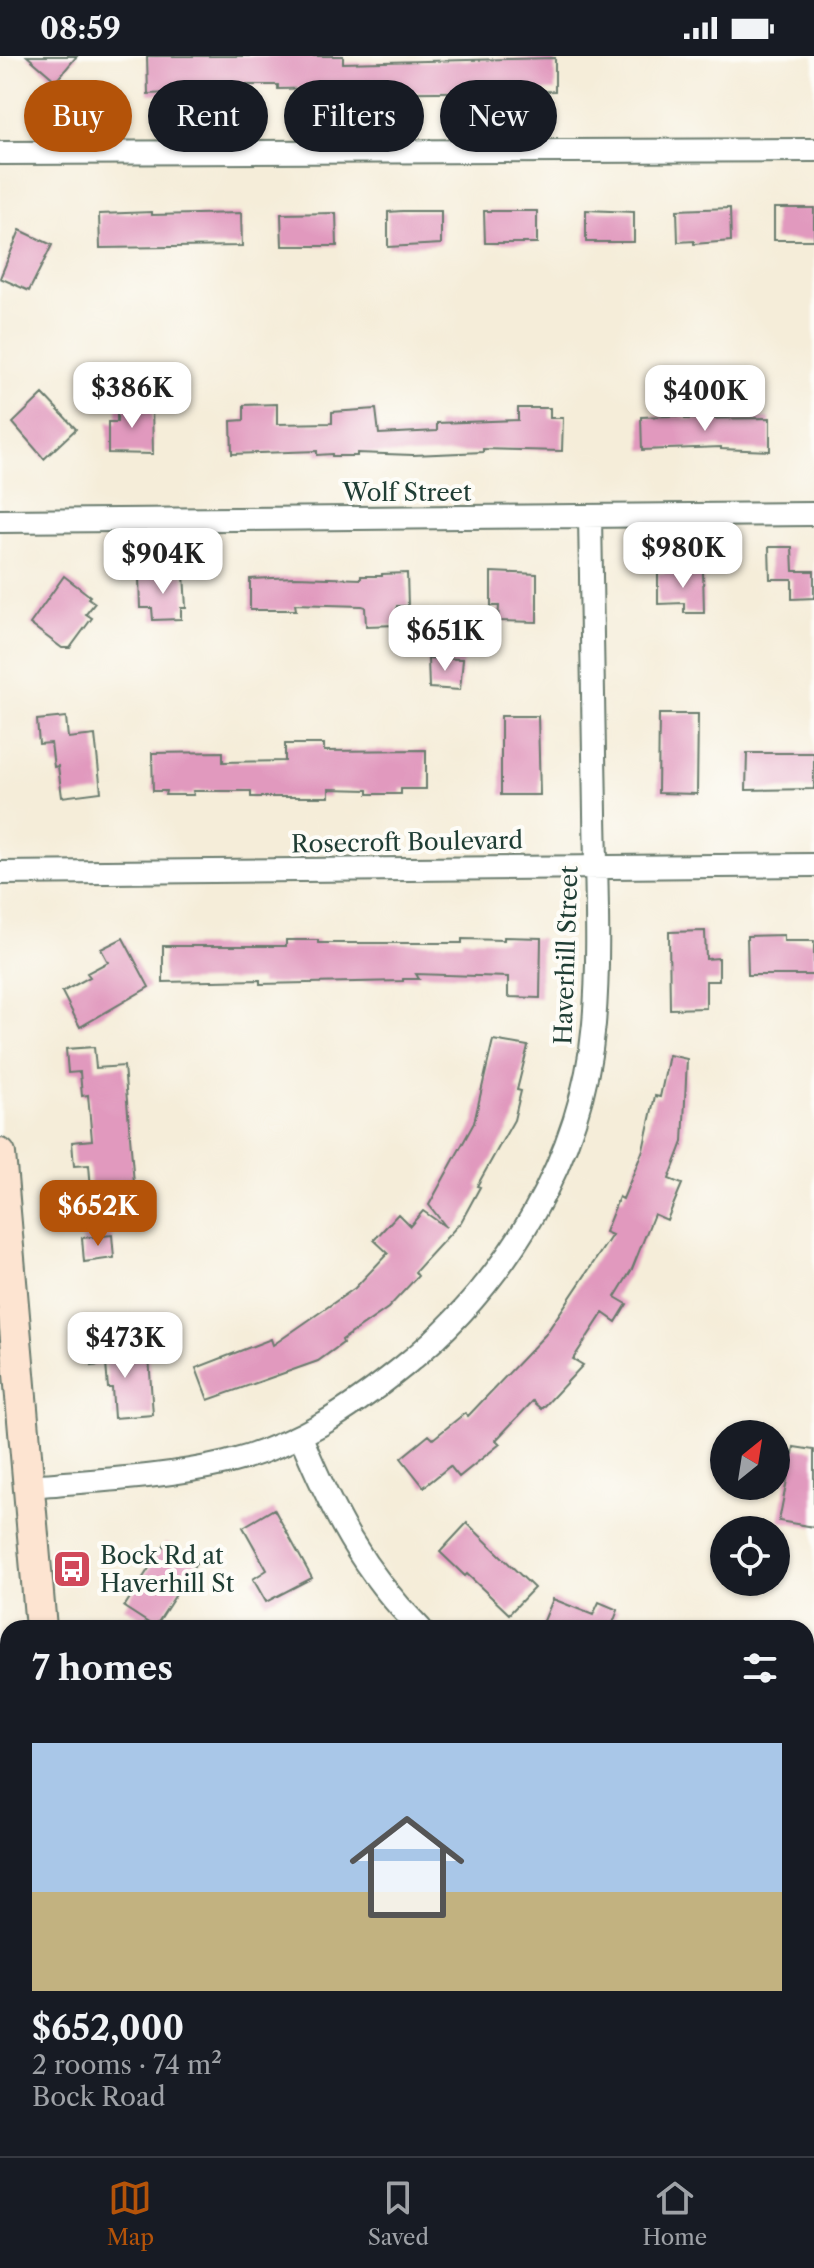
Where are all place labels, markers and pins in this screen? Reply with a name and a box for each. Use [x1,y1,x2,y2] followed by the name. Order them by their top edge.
[76,362,188,430] pin: $386K
[649,365,761,433] pin: $400K
[627,522,739,590] pin: $980K
[107,528,219,596] pin: $904K
[389,605,501,673] pin: $651K
[42,1180,154,1248] pin: $652K
[69,1312,181,1380] pin: $473K
[100,1541,235,1598] place label: Bock Rd at Haverhill St
[51,1548,93,1590] bus stop icon: Bock Rd at Haverhill St

